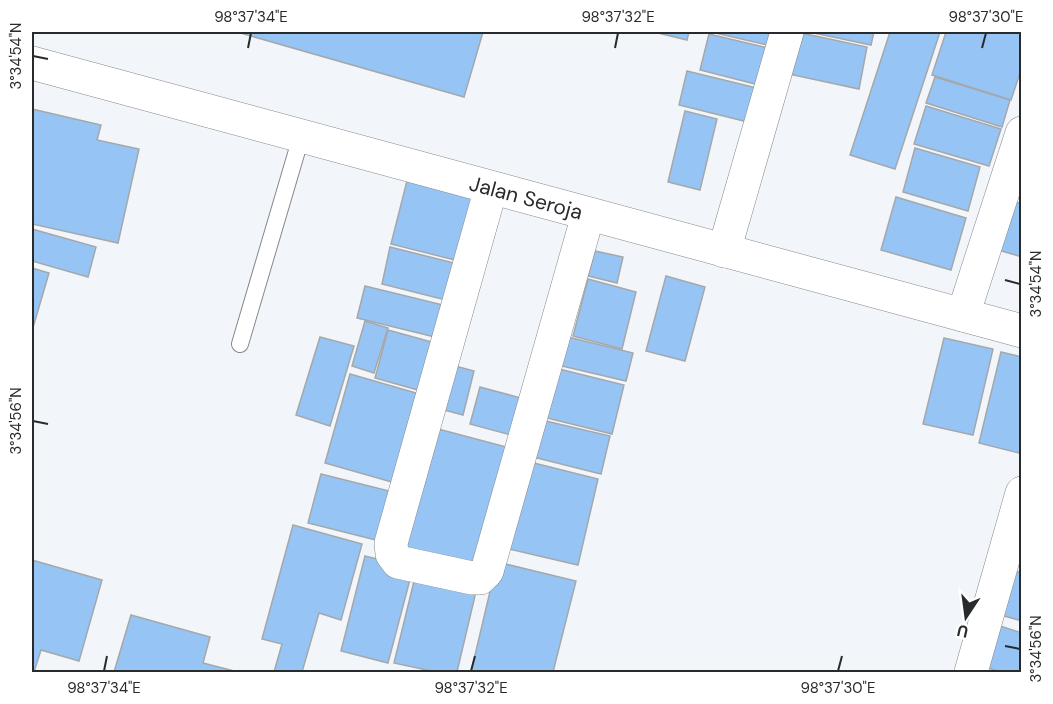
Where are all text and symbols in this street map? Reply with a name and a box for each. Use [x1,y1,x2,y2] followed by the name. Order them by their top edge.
[214,7,288,27] text: 98°37'34"E
[581,7,655,27] text: 98°37'32"E
[949,7,1023,27] text: 98°37'30"E
[6,23,26,89] text: 3°34'54"N
[466,169,586,227] street label: Jalan Seroja
[1026,251,1046,317] text: 3°34'54"N
[6,387,26,455] text: 3°34'56"N
[936,587,996,647] north arrow
[1026,615,1046,683] text: 3°34'56"N
[955,620,970,643] text: U
[67,678,141,698] text: 98°37'34"E
[434,678,508,698] text: 98°37'32"E
[801,678,875,698] text: 98°37'30"E

